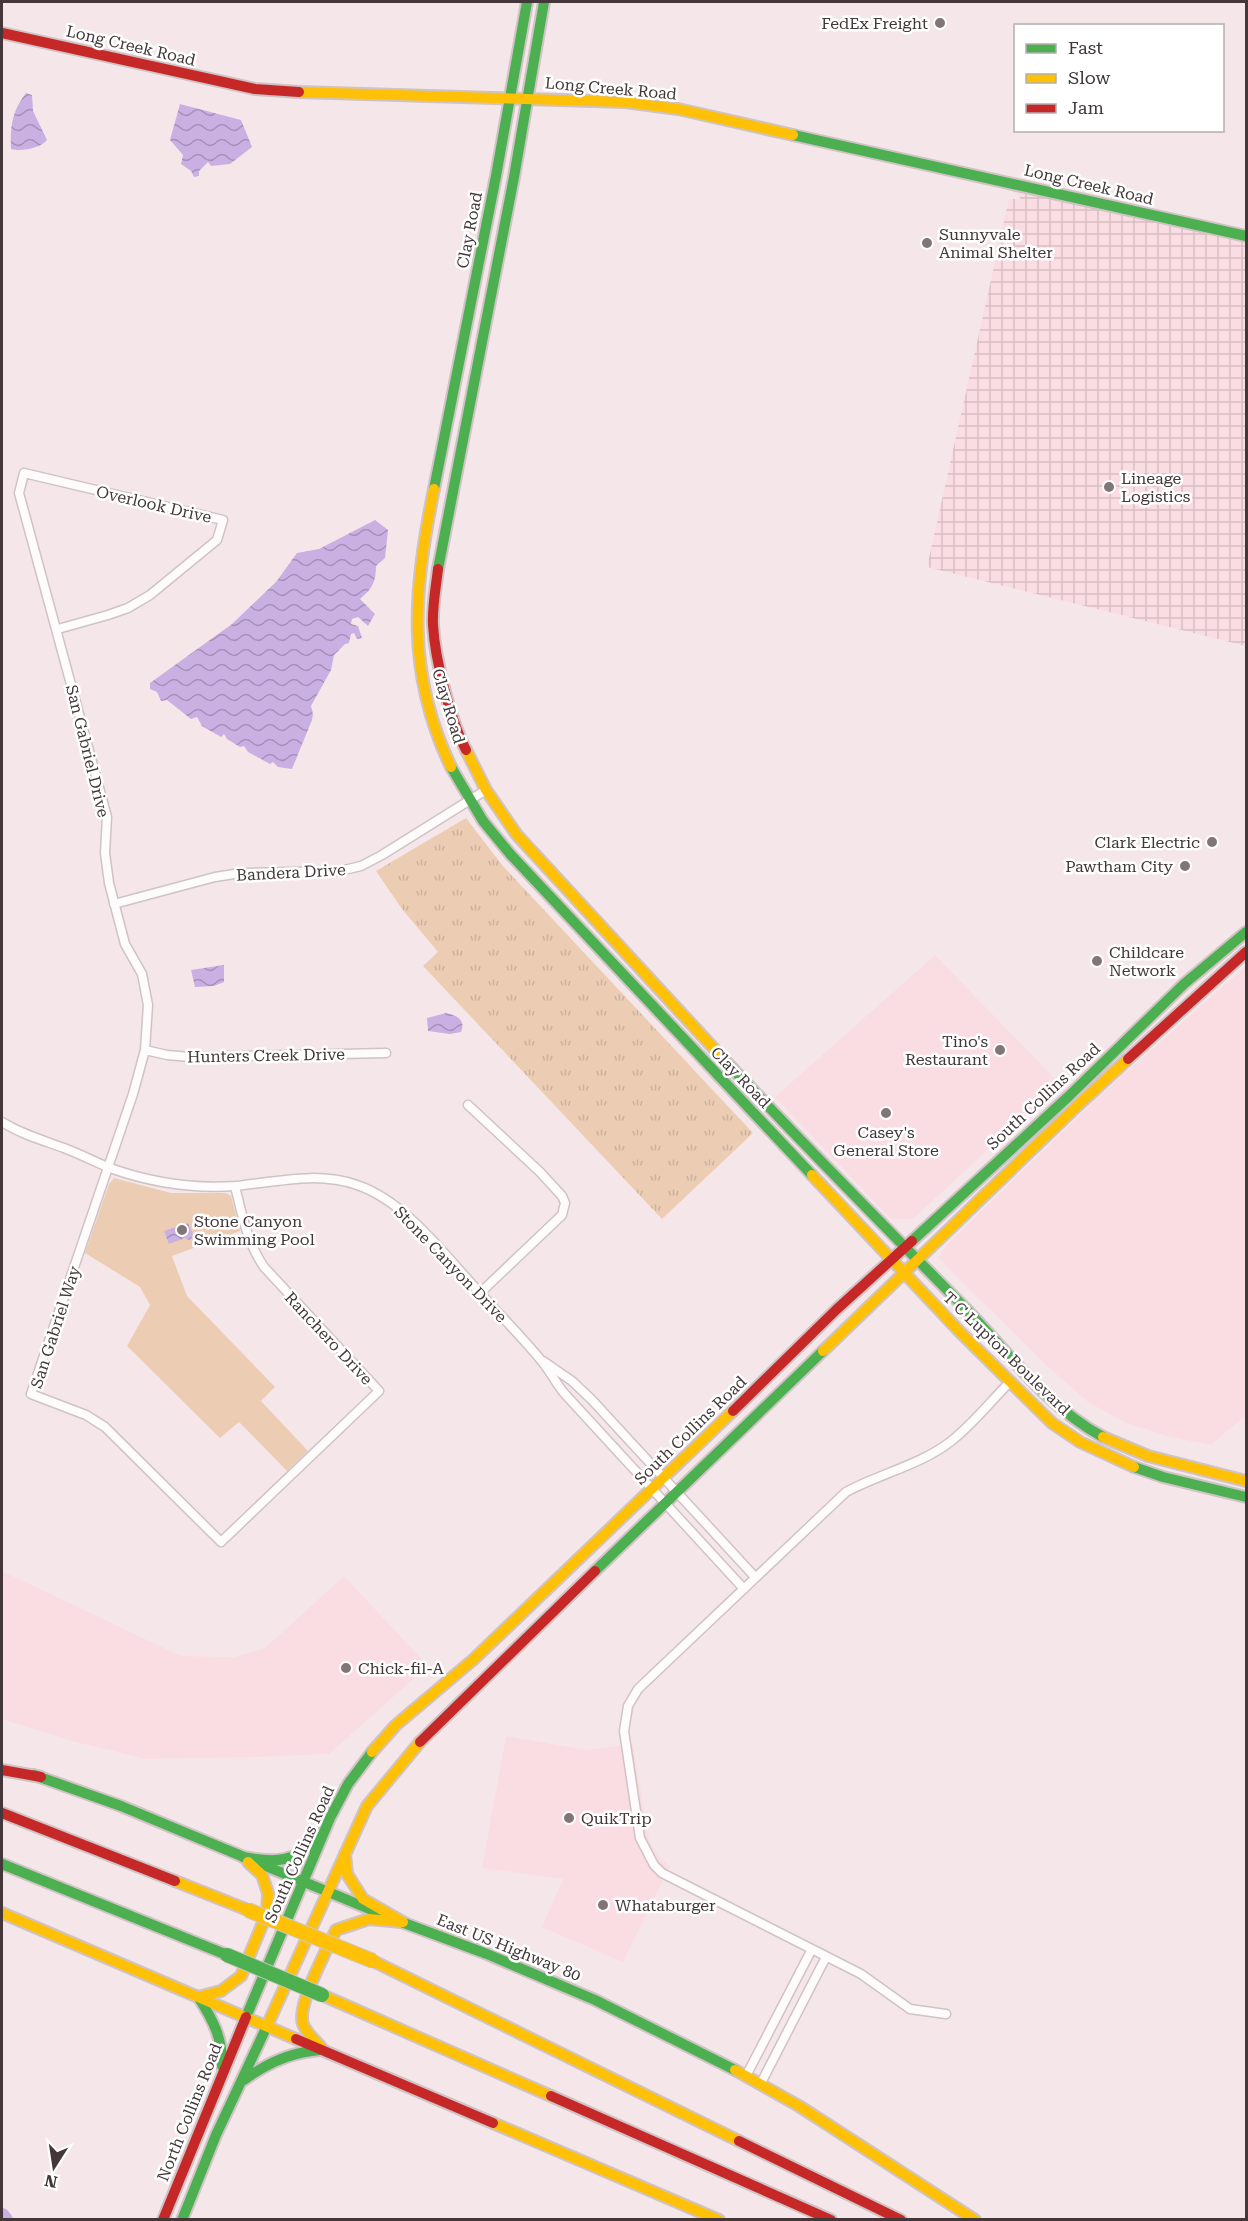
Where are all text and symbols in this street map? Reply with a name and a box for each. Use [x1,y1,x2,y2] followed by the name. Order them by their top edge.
[821,14,928,33] place label: FedEx Freight
[933,16,947,30] marker: FedEx Freight
[64,21,197,70] street label: Long Creek Road
[1014,24,1224,132] legend
[1068,37,1103,58] text: Fast
[1068,67,1110,88] text: Slow
[544,73,678,104] street label: Long Creek Road
[1068,97,1104,118] text: Jam
[1022,160,1155,209] street label: Long Creek Road
[453,190,486,270] street label: Clay Road
[939,225,1053,262] place label: Sunnyvale Animal Shelter
[920,236,934,250] marker: Sunnyvale Animal Shelter
[1121,469,1191,506] place label: Lineage Logistics
[1102,480,1116,494] marker: Lineage Logistics
[94,482,214,527] street label: Overlook Drive
[428,666,469,746] street label: Clay Road
[62,683,113,820] street label: San Gabriel Drive
[1095,833,1200,852] place label: Clark Electric
[1205,835,1219,849] marker: Clark Electric
[1065,857,1174,876] place label: Pawtham City
[1178,859,1192,873] marker: Pawtham City
[236,860,346,885] street label: Bandera Drive
[1109,943,1184,980] place label: Childcare Network
[1090,954,1104,968] marker: Childcare Network
[905,1032,988,1069] place label: Tino's Restaurant
[983,1039,1104,1154] street label: South Collins Road
[707,1043,774,1112] street label: Clay Road
[993,1043,1007,1057] marker: Tino's Restaurant
[187,1045,345,1066] street label: Hunters Creek Drive
[879,1106,893,1120] marker: Casey's General Store
[833,1123,939,1160] place label: Casey's General Store
[390,1202,511,1327] street label: Stone Canyon Drive
[194,1212,315,1249] place label: Stone Canyon Swimming Pool
[175,1223,189,1237] marker: Stone Canyon Swimming Pool
[27,1263,84,1391] street label: San Gabriel Way
[281,1288,377,1389] street label: Ranchero Drive
[939,1288,1074,1419] street label: T C Lupton Boulevard
[631,1372,750,1489] street label: South Collins Road
[358,1659,444,1678] place label: Chick-fil-A
[339,1661,353,1675] marker: Chick-fil-A
[261,1783,338,1926] street label: South Collins Road
[581,1809,652,1828] place label: QuikTrip
[562,1811,576,1825] marker: QuikTrip
[615,1896,716,1915] place label: Whataburger
[596,1898,610,1912] marker: Whataburger
[434,1910,584,1985] street label: East US Highway 80
[153,2040,226,2184] street label: North Collins Road
[24,2137,84,2197] north arrow
[43,2171,59,2192] text: N

